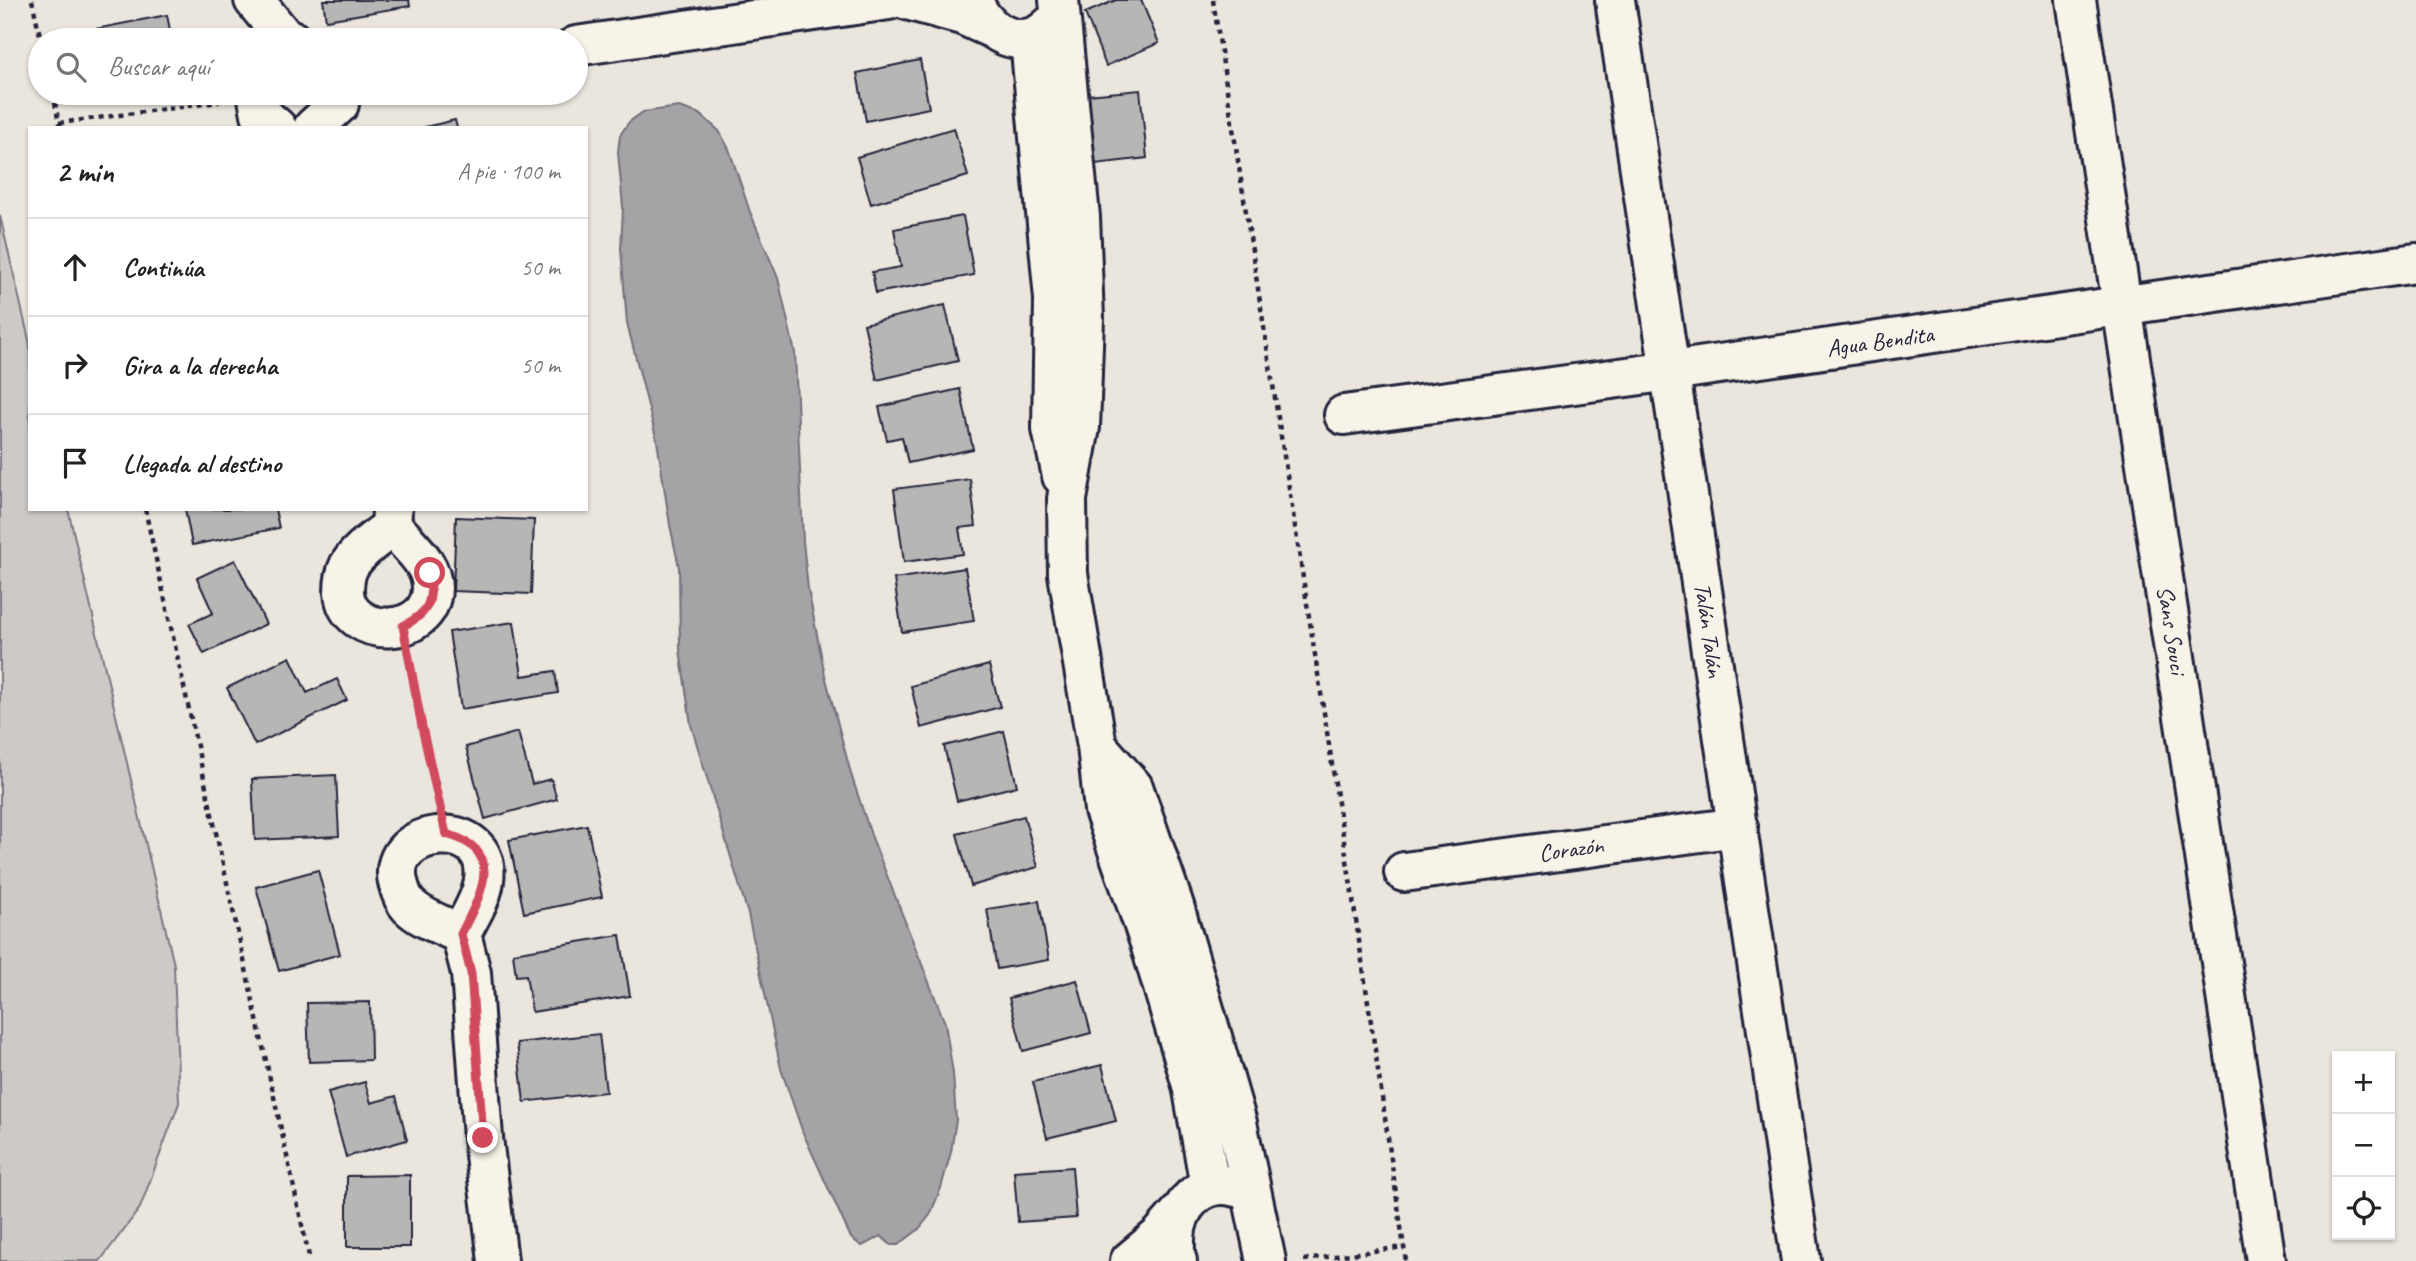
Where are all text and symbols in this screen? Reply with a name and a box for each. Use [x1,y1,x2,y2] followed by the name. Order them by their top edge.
[28,28,588,105] search box
[52,48,90,86] icon: search
[108,50,210,83] text: Buscar aquí
[56,153,113,191] text: 2 min
[457,157,560,186] text: A pie · 100 m
[56,248,94,286] icon: ahead
[123,251,204,284] text: Continúa
[521,253,560,282] text: 50 m
[1825,318,1937,363] street label: Agua Bendita
[56,346,94,384] icon: right
[123,349,277,382] text: Gira a la derecha
[521,351,560,380] text: 50 m
[56,444,94,482] icon: arrive
[123,447,281,480] text: Llegada al destino
[414,557,445,588] route start
[1688,581,1731,680] street label: Talán Talán
[2150,584,2194,679] street label: Sans Souci
[1537,829,1606,868] street label: Corazón
[2332,1051,2395,1240] map controls
[2332,1051,2395,1114] button: +
[2332,1114,2395,1177] button: −
[467,1122,498,1153] route end
[2332,1177,2395,1240] button: locate

